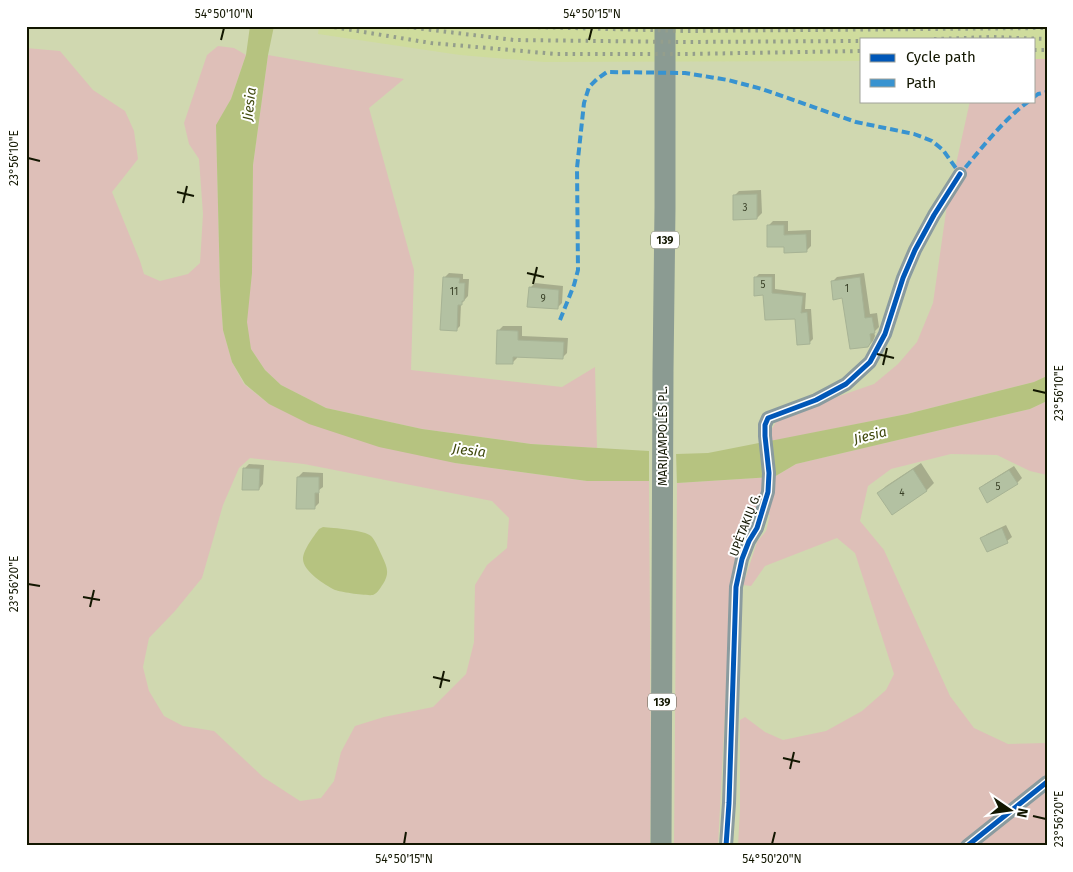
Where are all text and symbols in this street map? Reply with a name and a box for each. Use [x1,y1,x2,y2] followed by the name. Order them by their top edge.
[195,7,253,21] text: 54°50'10"N
[563,7,621,21] text: 54°50'15"N
[860,38,1036,102] legend
[906,48,976,66] text: Cycle path
[906,74,936,92] text: Path
[239,86,260,123] water label: Jiesia
[7,130,21,186] text: 23°56'10"E
[743,202,748,214] house number: 3
[651,232,679,248] road number: 139
[760,279,766,291] house number: 5
[845,283,849,295] house number: 1
[450,286,458,298] house number: 11
[540,293,546,305] house number: 9
[1052,365,1066,421] text: 23°56'10"E
[655,386,670,486] street label: MARIJAMPOLĖS PL.
[851,423,889,448] water label: Jiesia
[450,440,487,461] water label: Jiesia
[995,481,1001,493] house number: 5
[899,487,905,499] house number: 4
[726,491,763,558] street label: UPĖTAKIŲ G.
[7,556,21,612] text: 23°56'20"E
[648,694,676,710] road number: 139
[986,784,1036,834] north arrow
[1052,791,1066,847] text: 23°56'20"E
[1013,806,1032,819] text: N
[375,852,433,866] text: 54°50'15"N
[742,852,802,866] text: 54°50'20"N

